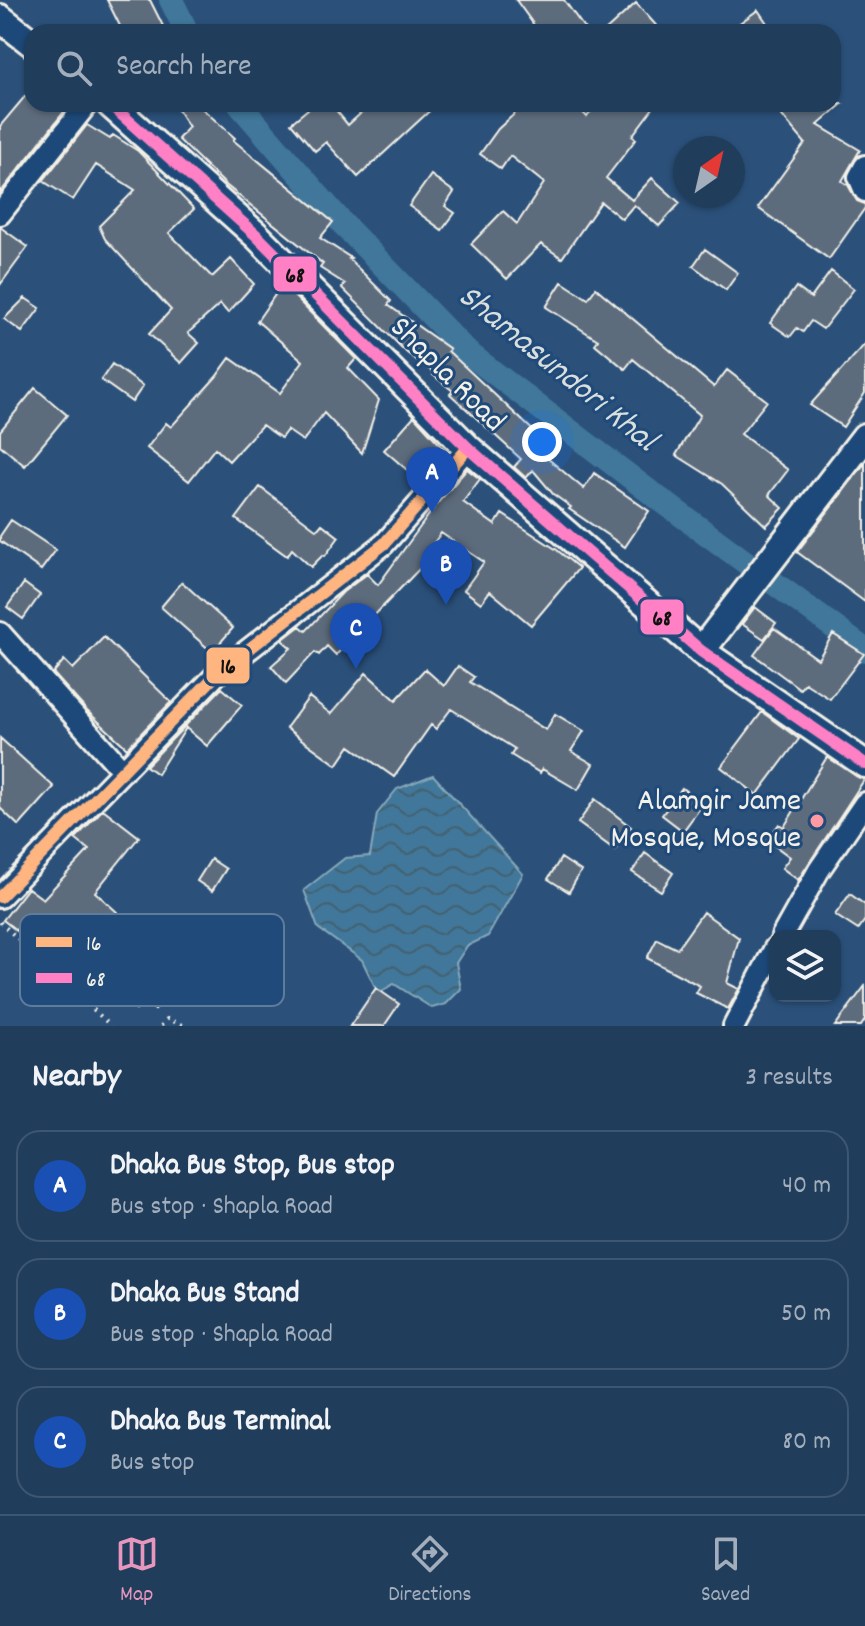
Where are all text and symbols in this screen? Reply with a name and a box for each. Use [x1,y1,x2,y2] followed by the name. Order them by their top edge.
[24,24,841,112] search box
[52,46,96,90] icon: search
[116,47,252,90] text: Search here
[673,136,745,208] north arrow
[272,255,318,293] line badge: 68
[285,262,305,293] text: 68
[446,274,668,467] water label: Shamasundori Khal
[377,307,515,445] street label: Shapla Road
[522,422,562,462] your location
[406,447,458,513] pin: A
[420,539,472,605] pin: B
[639,598,685,636] line badge: 68
[330,603,382,669] pin: C
[652,605,672,636] text: 68
[205,646,251,685] line badge: 16
[220,653,236,684] text: 16
[610,780,801,863] place label: Alamgir Jame Mosque, Mosque
[808,812,826,830] marker: Alamgir Jame Mosque, Mosque
[20,914,284,1006] legend
[86,930,102,961] text: 16
[769,930,841,1002] map controls
[769,930,841,1002] button: layers
[86,966,106,997] text: 68
[32,1054,121,1103] text: Nearby
[746,1060,833,1097] text: 3 results
[110,1146,395,1189] text: Dhaka Bus Stop, Bus stop
[53,1168,67,1205] text: A
[782,1168,831,1205] text: 40 m
[110,1189,333,1226] text: Bus stop · Shapla Road
[110,1274,299,1317] text: Dhaka Bus Stand
[54,1296,66,1333] text: B
[781,1296,831,1333] text: 50 m
[110,1317,333,1354] text: Bus stop · Shapla Road
[110,1402,331,1445] text: Dhaka Bus Terminal
[54,1424,66,1461] text: C
[783,1424,831,1461] text: 80 m
[110,1445,195,1482] text: Bus stop
[115,1532,159,1611] tab: Map
[388,1532,472,1611] tab: Directions
[701,1532,750,1611] tab: Saved

